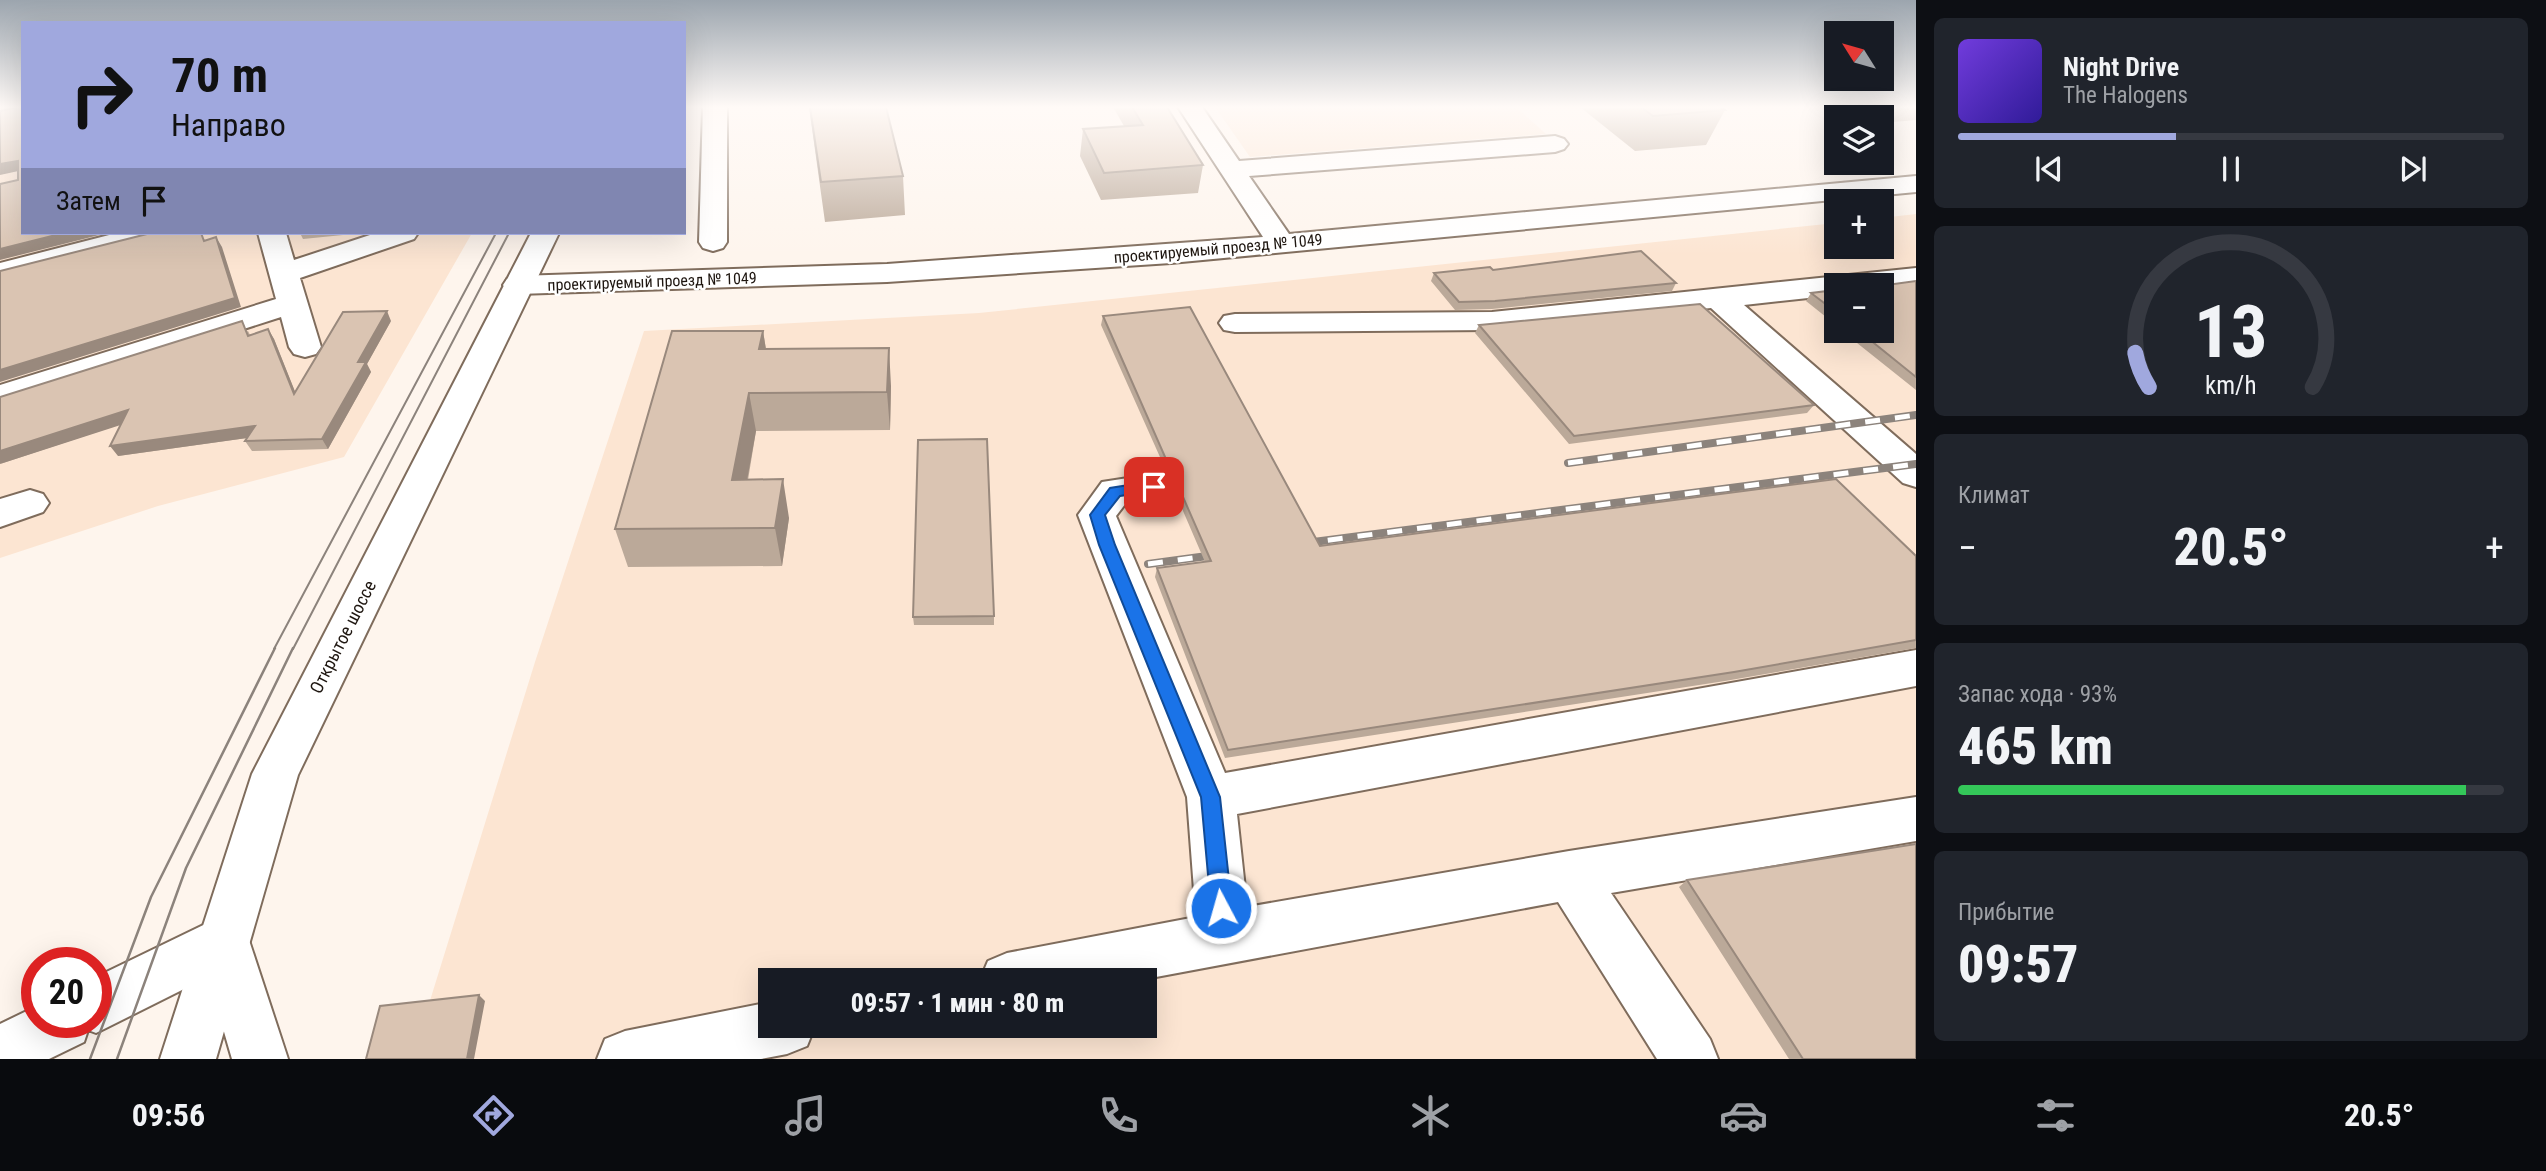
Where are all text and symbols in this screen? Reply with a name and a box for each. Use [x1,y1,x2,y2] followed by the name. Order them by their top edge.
[1824,21,1894,91] north arrow
[1824,21,1894,343] map controls
[171,47,268,104] text: 70 m
[56,49,147,140] icon: right
[2063,52,2179,82] text: Night Drive
[2063,82,2188,109] text: The Halogens
[1824,105,1894,175] button: layers
[171,106,286,144] text: Направо
[2030,150,2068,188] icon: previous
[2212,150,2250,188] icon: pause
[2394,150,2432,188] icon: next
[135,182,173,220] icon: arrive
[56,186,121,216] text: Затем
[1824,189,1894,259] button: +
[1113,230,1323,267] street label: проектируемый проезд № 1049
[547,268,757,295] street label: проектируемый проезд № 1049
[1824,273,1894,343] button: −
[2194,290,2268,376] text: 13
[2205,371,2257,400] text: km/h
[1124,457,1184,517] pin
[1135,468,1173,506] icon: arrive
[1958,482,2030,509] text: Климат
[2173,517,2289,578] text: 20.5°
[1958,526,1977,570] text: −
[2485,526,2504,570] text: +
[305,577,380,697] street label: Открытое шоссе
[1958,681,2117,708] text: Запас хода · 93%
[1958,716,2113,777] text: 465 km
[1184,871,1258,945] position arrow
[1958,899,2054,926] text: Прибытие
[1958,934,2078,995] text: 09:57
[21,947,112,1038] speed limit sign: 20
[851,988,1064,1018] text: 09:57 · 1 мин · 80 m
[469,1091,518,1140] icon: directions
[781,1091,830,1140] icon: music
[1094,1091,1143,1140] icon: phone
[1406,1091,1455,1140] icon: climate
[1719,1091,1768,1140] icon: car
[2031,1091,2080,1140] icon: filters
[132,1096,205,1134] text: 09:56
[2344,1096,2414,1134] text: 20.5°

